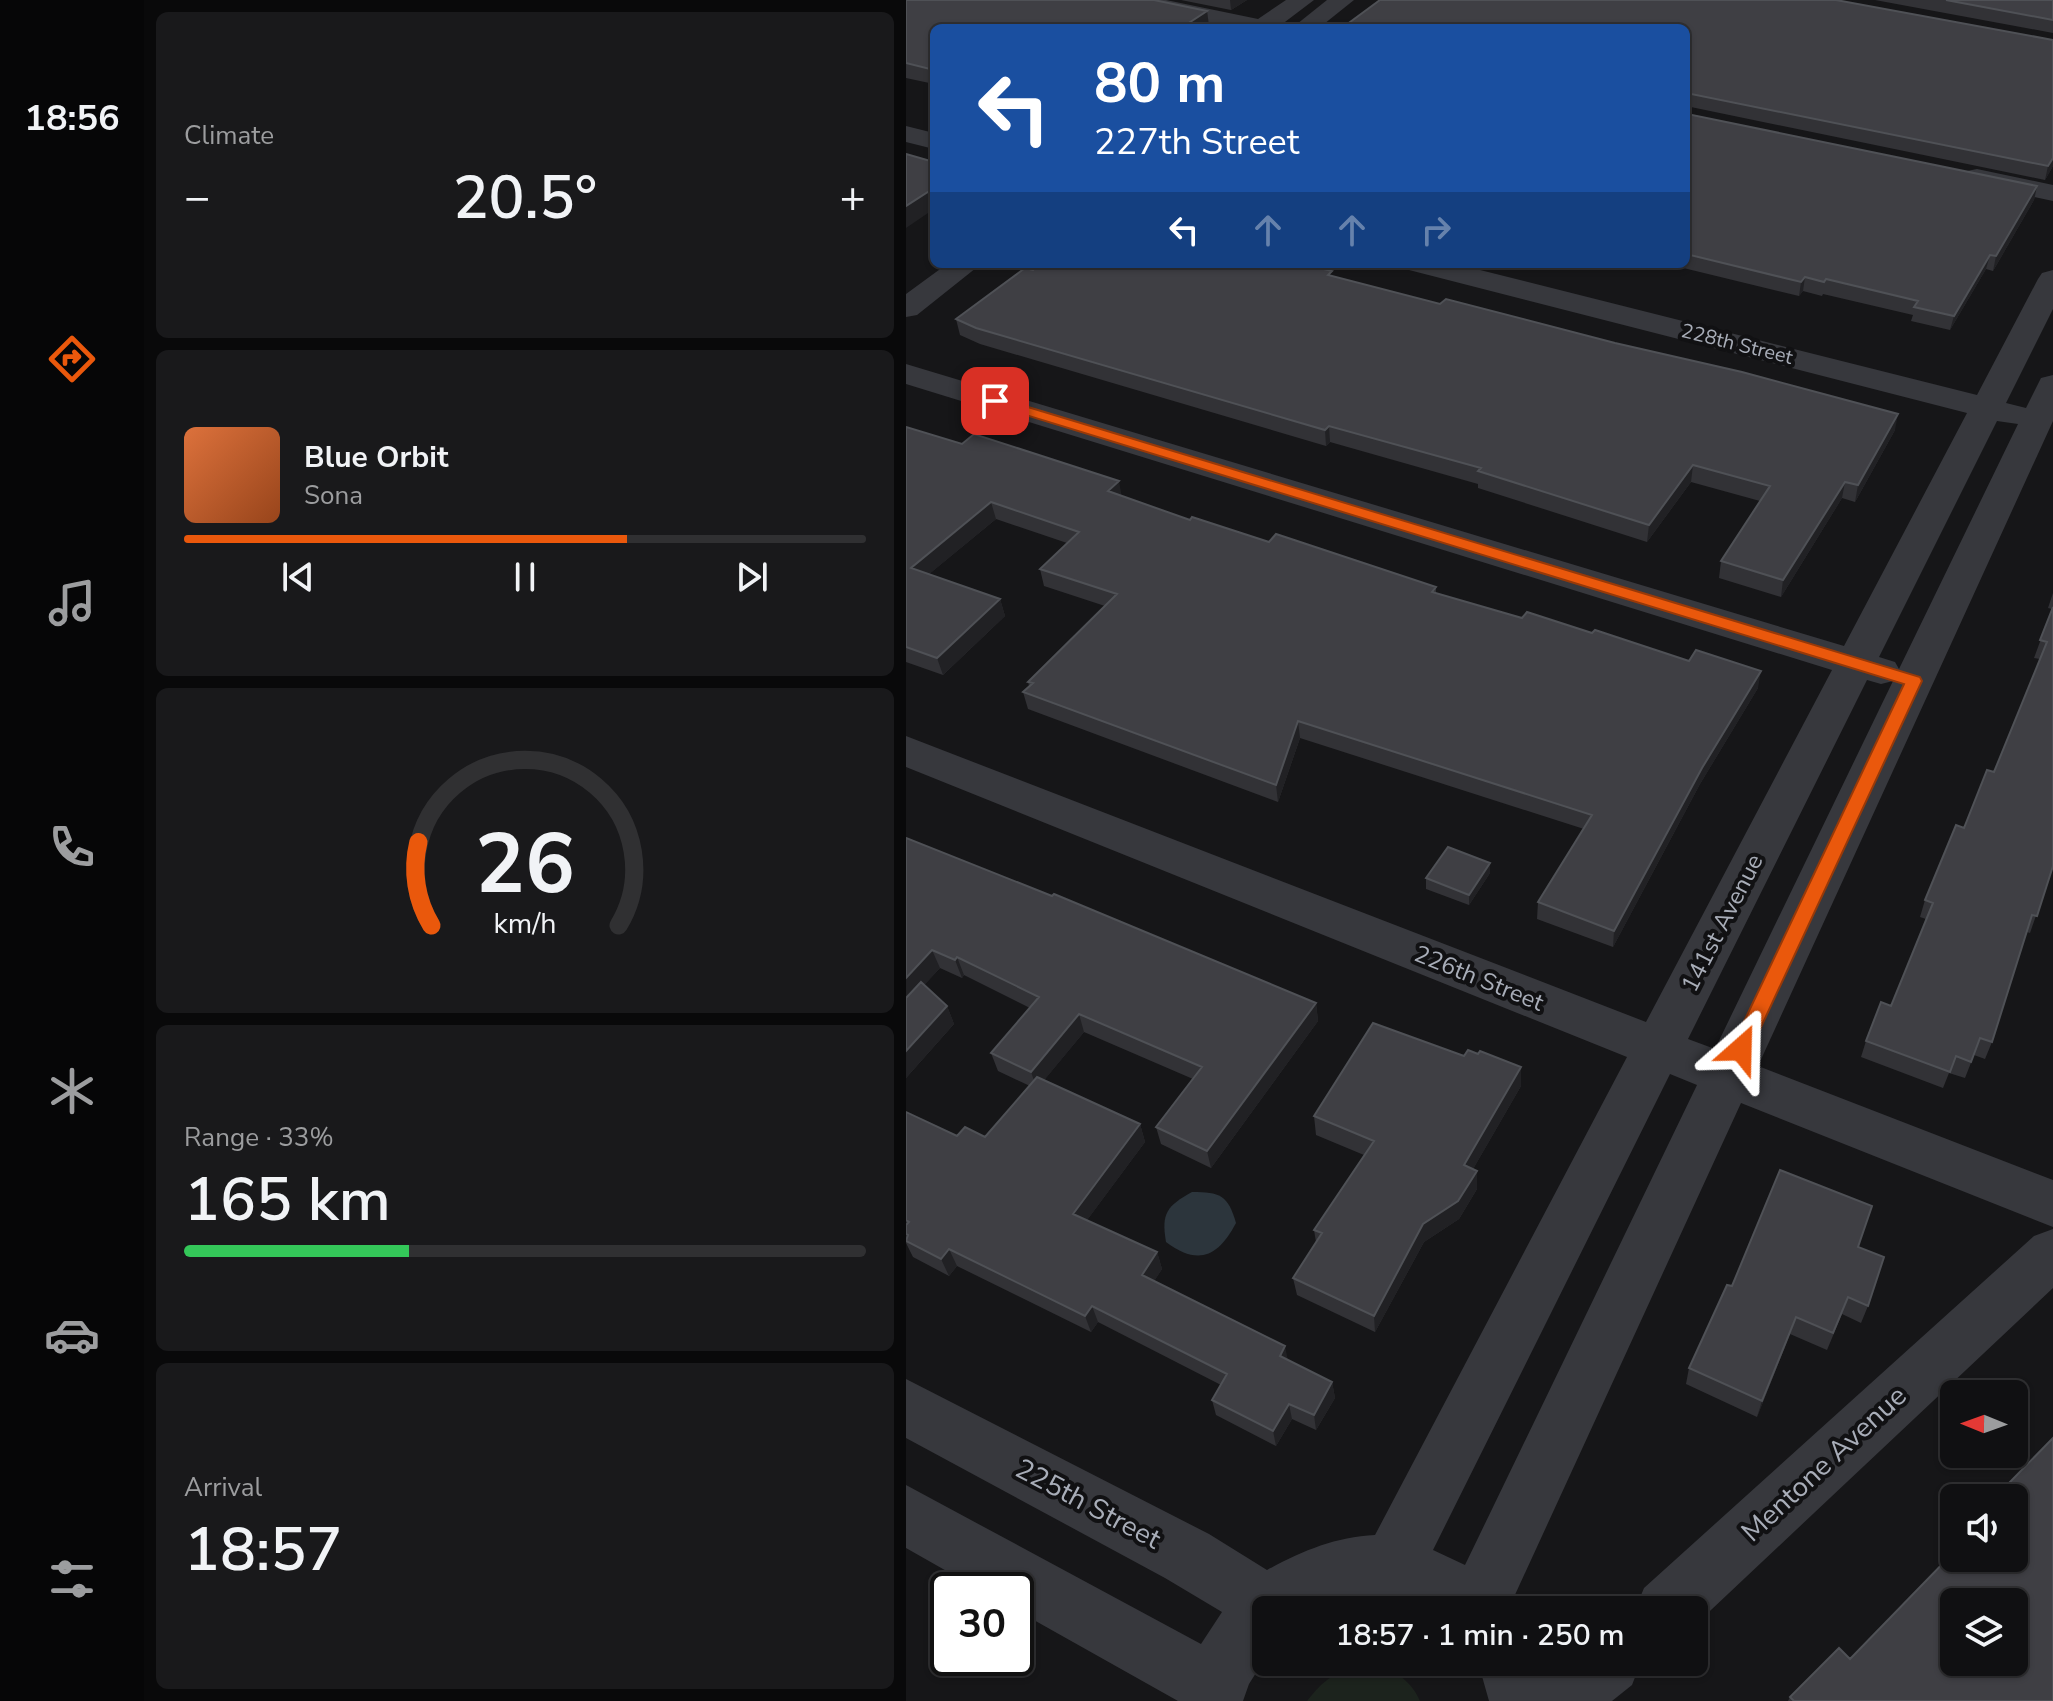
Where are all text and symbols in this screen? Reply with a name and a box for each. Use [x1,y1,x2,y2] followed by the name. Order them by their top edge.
[1094,45,1225,122] text: 80 m
[962,56,1066,160] icon: left
[24,94,120,143] text: 18:56
[184,118,274,153] text: Climate
[1094,118,1299,167] text: 227th Street
[453,157,597,239] text: 20.5°
[184,168,210,228] text: −
[840,168,866,228] text: +
[1162,208,1206,252] icon: left
[1246,208,1290,252] icon: ahead
[1330,208,1374,252] icon: ahead
[1414,208,1458,252] icon: right
[1678,317,1797,371] street label: 228th Street
[44,331,100,387] icon: directions
[961,367,1029,435] pin
[973,379,1017,423] icon: arrive
[304,437,448,478] text: Blue Orbit
[304,478,363,513] text: Sona
[276,555,320,599] icon: previous
[503,555,547,599] icon: pause
[730,555,774,599] icon: next
[44,575,100,631] icon: music
[475,808,575,921] text: 26
[44,819,100,875] icon: phone
[1673,849,1771,997] street label: 141st Avenue
[494,905,556,944] text: km/h
[1410,938,1549,1019] street label: 226th Street
[1699,1007,1783,1091] position arrow
[44,1063,100,1119] icon: climate
[184,1120,334,1155] text: Range · 33%
[184,1159,391,1241] text: 165 km
[44,1307,100,1363] icon: car
[1733,1377,1915,1551] street label: Mentone Avenue
[1940,1380,2028,1468] north arrow
[1940,1380,2028,1676] map controls
[1009,1450,1168,1558] street label: 225th Street
[184,1470,262,1505] text: Arrival
[1940,1484,2028,1572] button: sound
[184,1509,342,1591] text: 18:57
[44,1551,100,1607] icon: filters
[930,1572,1034,1676] speed limit sign: 30
[1940,1588,2028,1676] button: layers
[1335,1615,1625,1656] text: 18:57 · 1 min · 250 m

